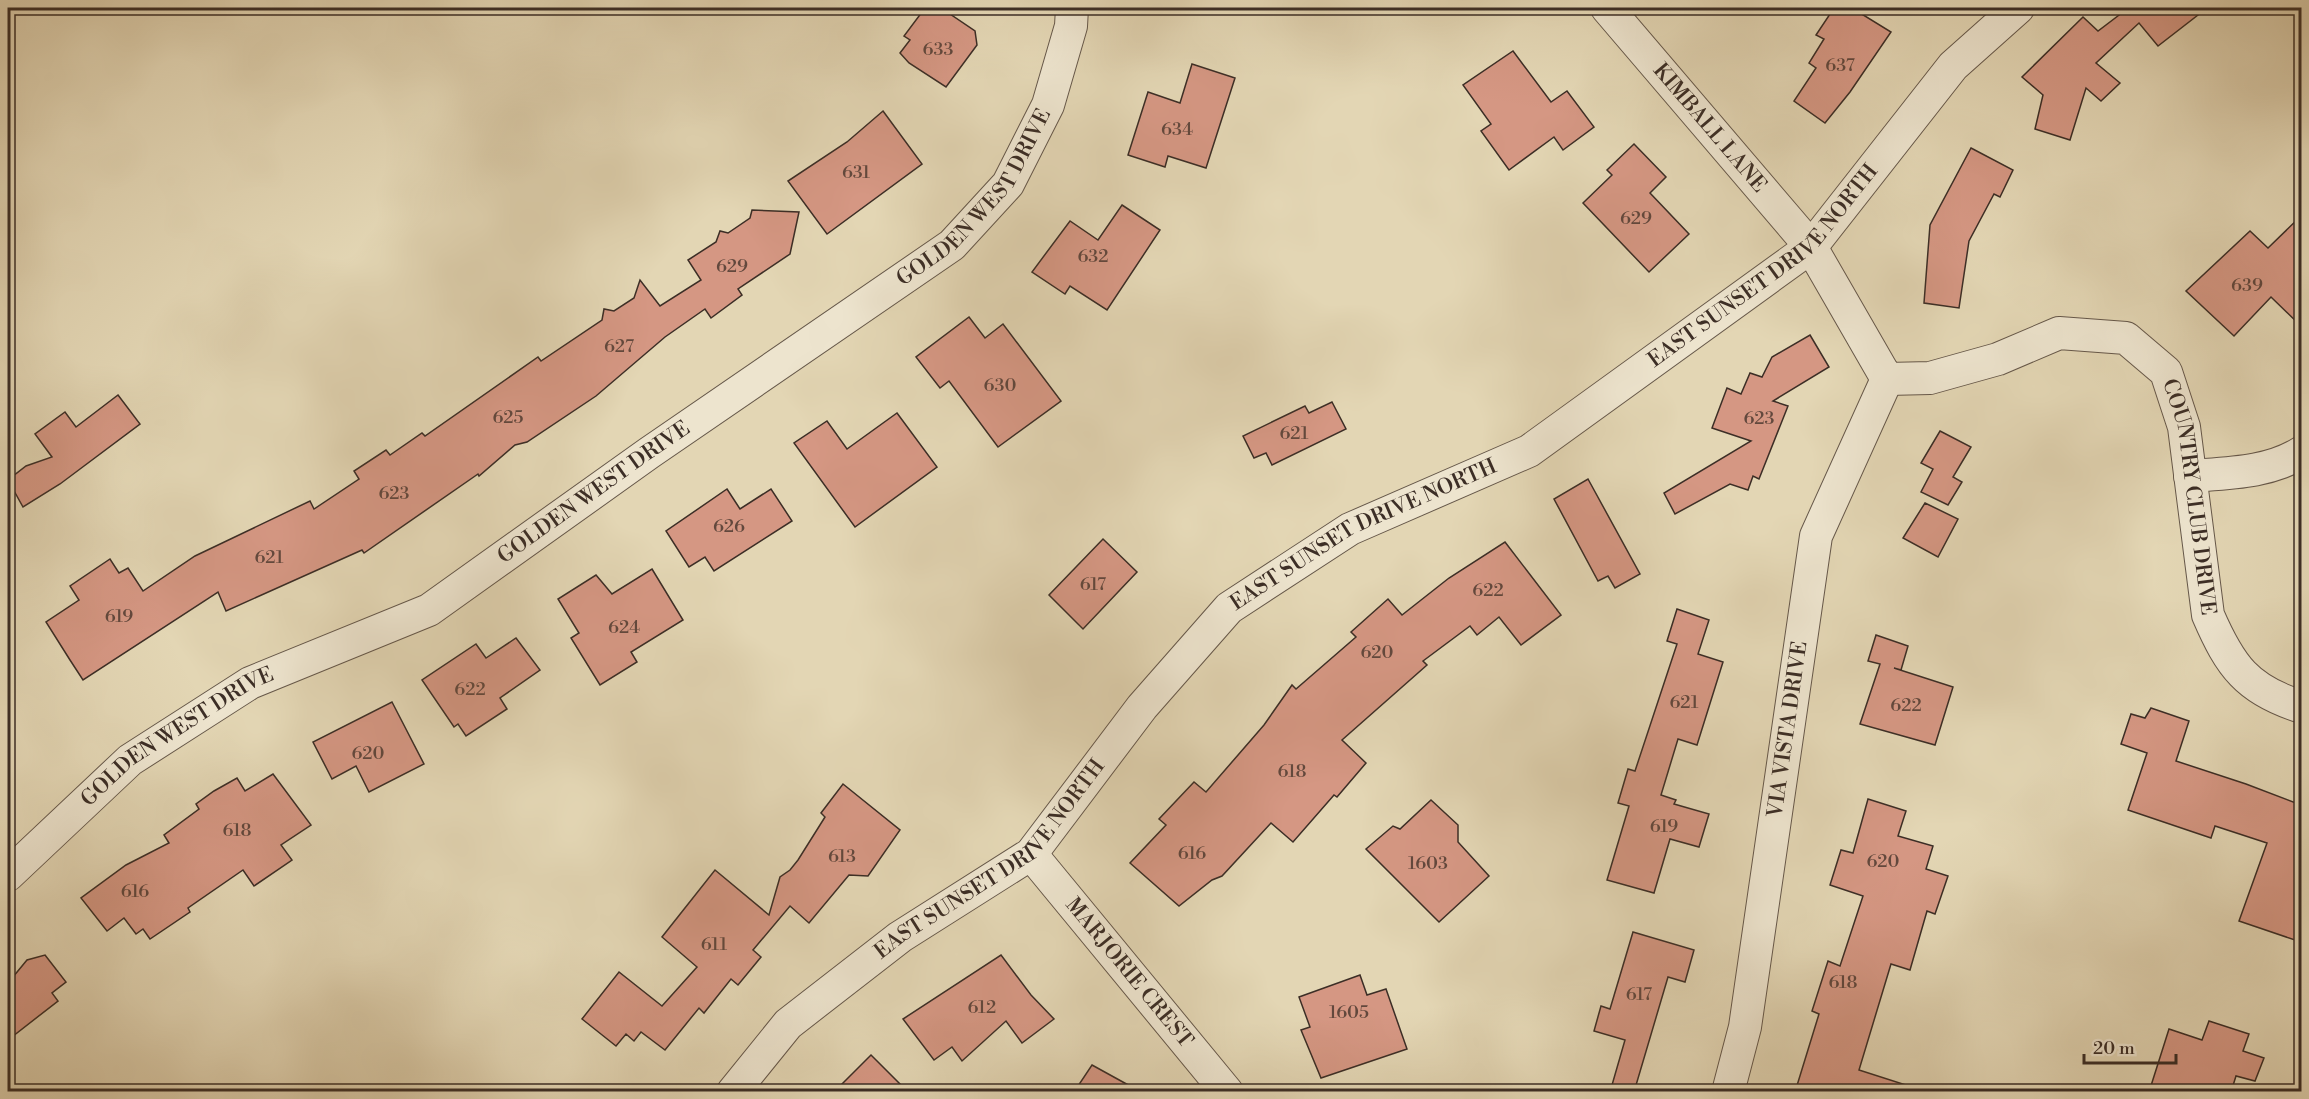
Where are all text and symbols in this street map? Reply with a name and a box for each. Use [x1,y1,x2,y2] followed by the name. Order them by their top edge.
[923,38,953,61] house number: 633
[1825,54,1855,77] house number: 637
[1647,58,1772,198] street label: KIMBALL LANE
[892,104,1057,292] street label: GOLDEN WEST DRIVE
[1161,118,1193,141] house number: 634
[1643,159,1884,373] street label: EAST SUNSET DRIVE NORTH
[842,161,870,184] house number: 631
[1620,207,1652,230] house number: 629
[1077,245,1109,268] house number: 632
[716,255,748,278] house number: 629
[2231,274,2263,297] house number: 639
[604,335,634,358] house number: 627
[984,374,1016,397] house number: 630
[2156,376,2221,617] street label: COUNTRY CLUB DRIVE
[492,406,524,429] house number: 625
[1743,407,1775,430] house number: 623
[493,416,695,570] street label: GOLDEN WEST DRIVE
[1279,422,1309,445] house number: 621
[1225,454,1501,617] street label: EAST SUNSET DRIVE NORTH
[378,482,410,505] house number: 623
[713,515,745,538] house number: 626
[254,546,284,569] house number: 621
[1080,573,1106,596] house number: 617
[1472,579,1504,602] house number: 622
[105,605,133,628] house number: 619
[608,616,640,639] house number: 624
[1762,639,1814,820] street label: VIA VISTA DRIVE
[1360,641,1394,664] house number: 620
[76,662,278,812] street label: GOLDEN WEST DRIVE
[454,678,486,701] house number: 622
[1669,691,1699,714] house number: 621
[1890,694,1922,717] house number: 622
[351,742,385,765] house number: 620
[869,754,1111,965] street label: EAST SUNSET DRIVE NORTH
[1278,760,1306,783] house number: 618
[1650,815,1678,838] house number: 619
[223,819,251,842] house number: 618
[1178,842,1206,865] house number: 616
[828,845,856,868] house number: 613
[1866,850,1900,873] house number: 620
[1408,852,1448,875] house number: 1603
[121,880,149,903] house number: 616
[1060,893,1198,1053] street label: MARJORIE CREST
[701,933,727,956] house number: 611
[1829,971,1857,994] house number: 618
[1626,983,1652,1006] house number: 617
[968,996,996,1019] house number: 612
[1329,1001,1369,1024] house number: 1605
[2084,1027,2176,1065] scale bar
[2093,1037,2135,1060] text: 20 m

